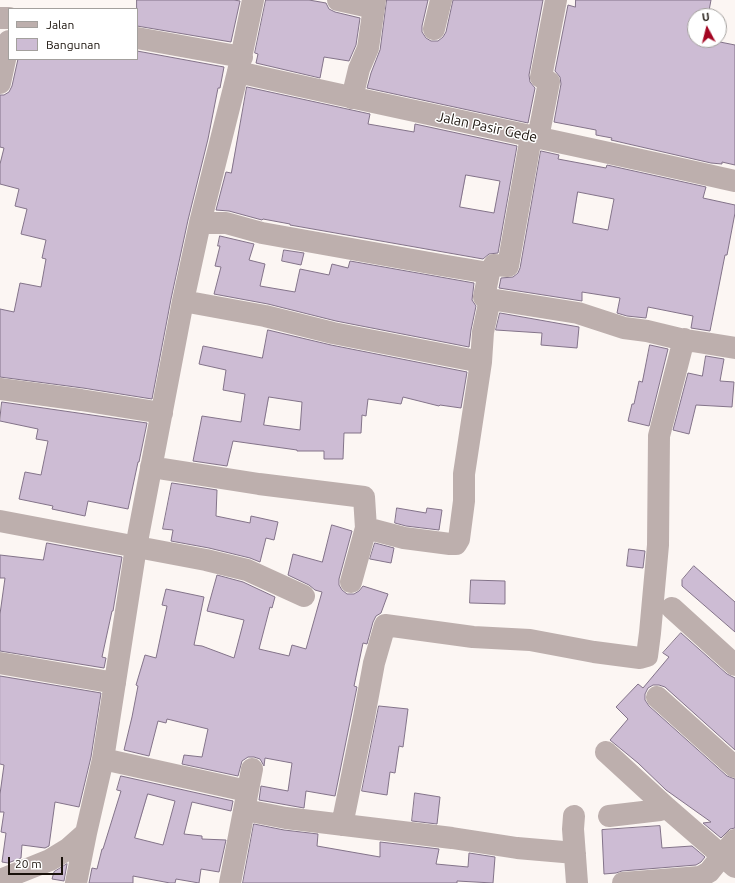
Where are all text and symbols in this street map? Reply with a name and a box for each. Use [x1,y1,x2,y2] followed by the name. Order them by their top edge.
[8,8,138,60] legend
[687,8,727,48] north arrow
[701,11,710,24] text: U
[46,18,74,31] text: Jalan
[46,38,100,51] text: Bangunan
[435,108,539,146] street label: Jalan Pasir Gede
[10,849,65,875] scale bar
[15,857,42,870] text: 20 m

